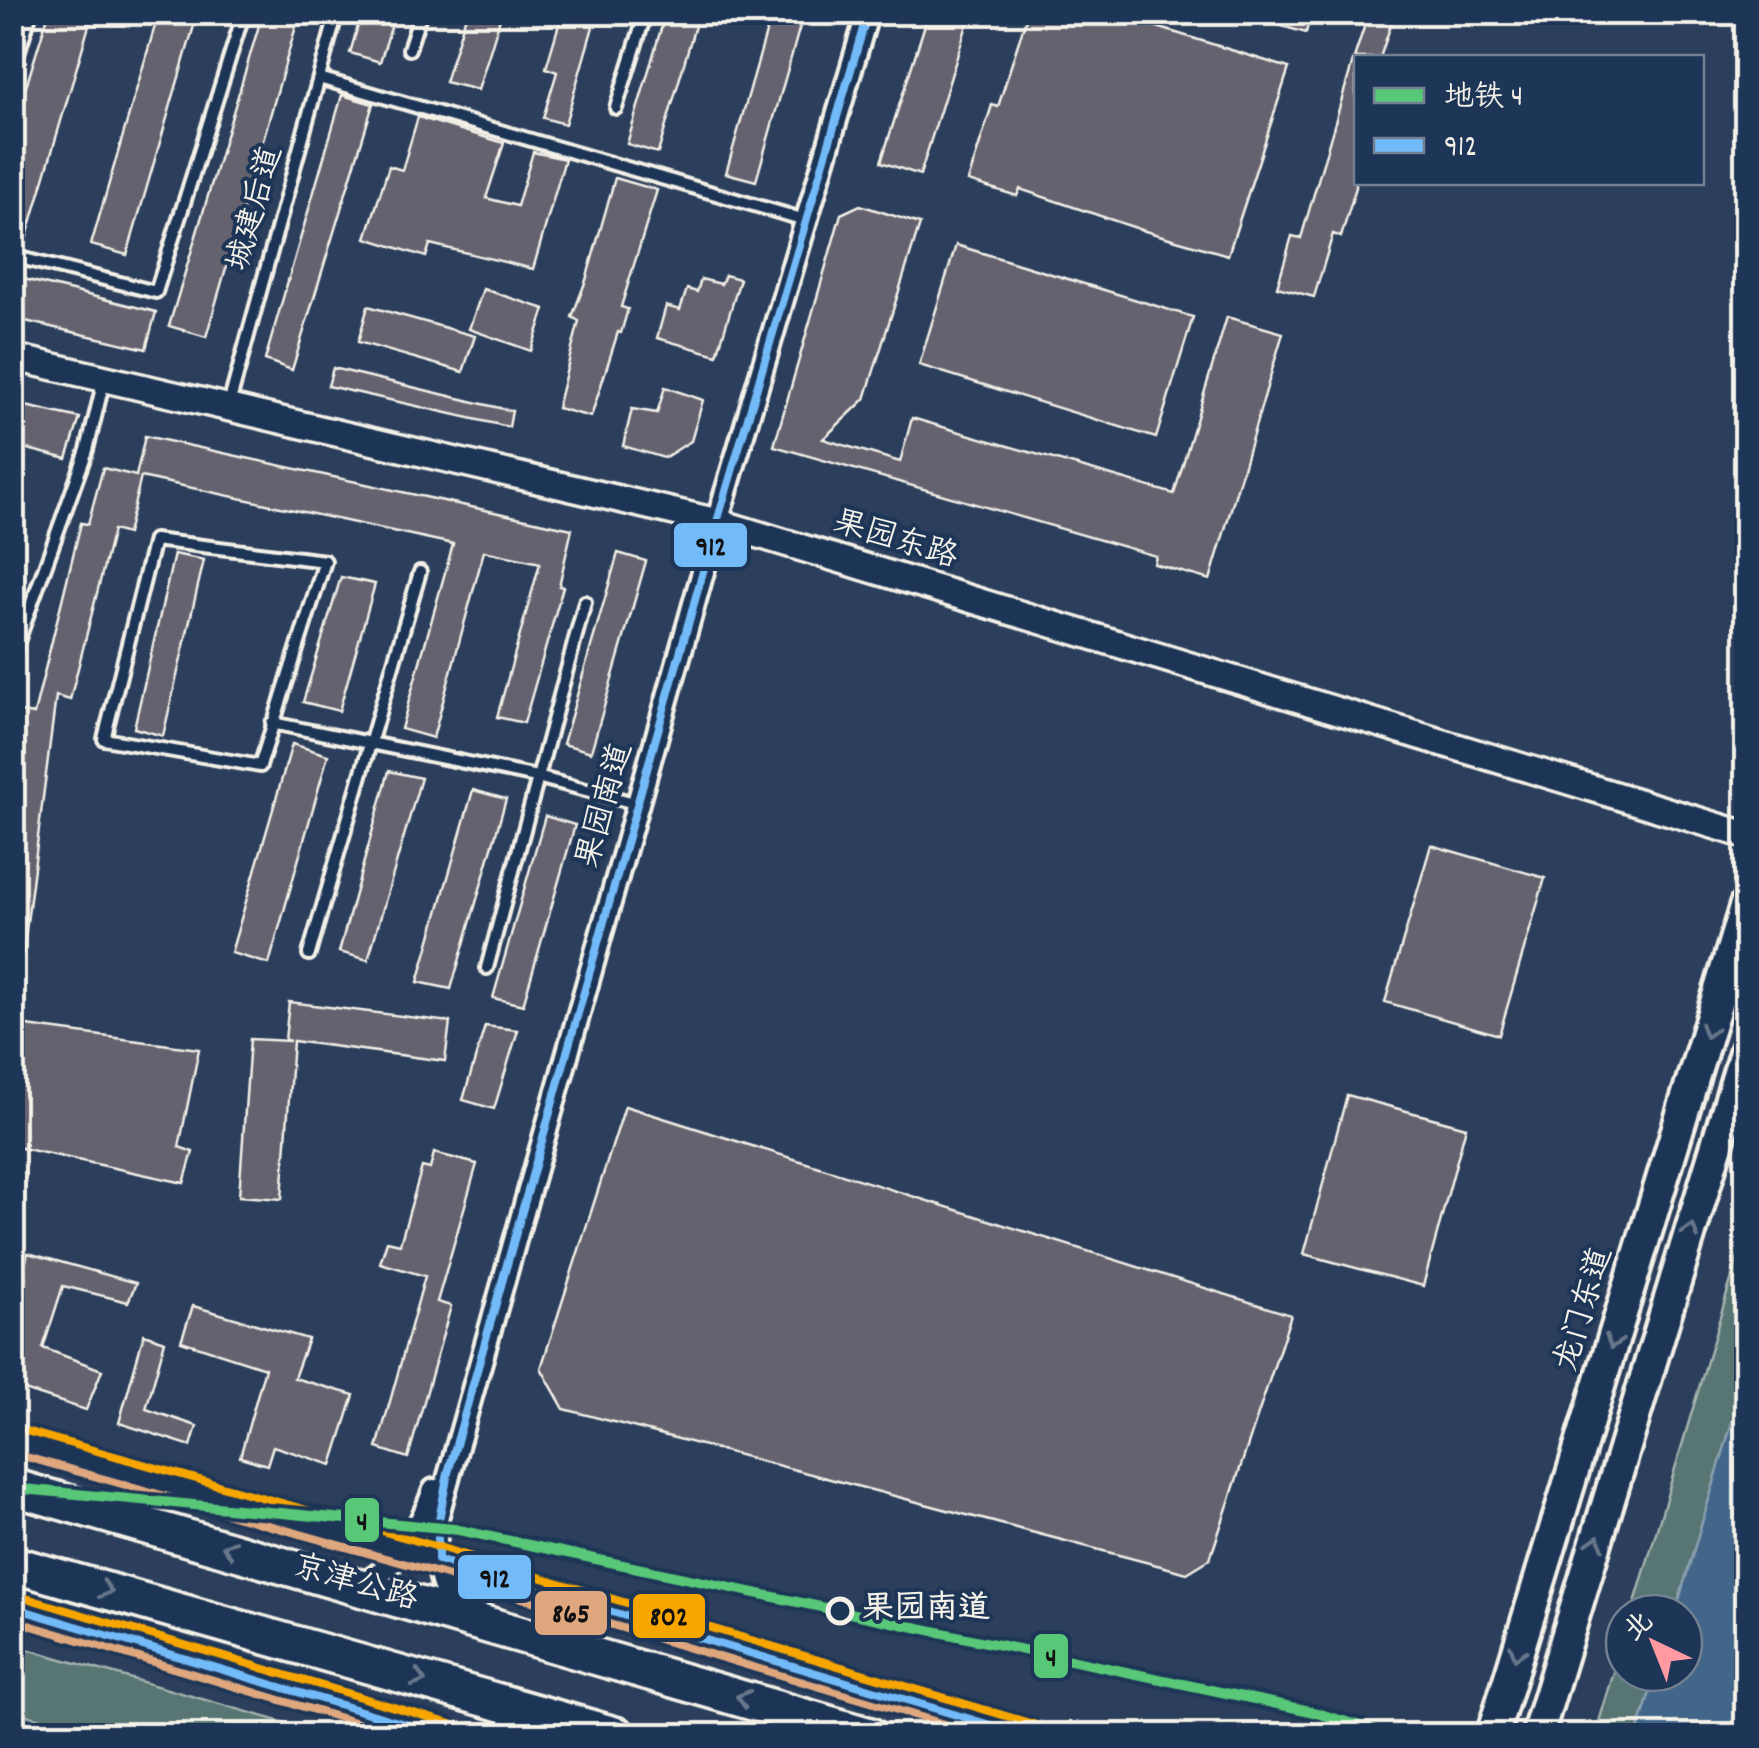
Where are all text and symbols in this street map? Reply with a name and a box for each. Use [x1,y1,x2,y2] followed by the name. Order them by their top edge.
[1354,55,1704,185] legend
[1444,78,1523,121] text: 地铁 4
[1444,128,1477,171] text: 912
[217,141,297,277] street label: 城建后道
[827,501,963,583] street label: 果园东路
[672,521,749,569] line badge: 912
[695,530,727,570] text: 912
[567,738,647,874] street label: 果园南道
[1699,1022,1720,1039] one-way arrow
[1679,1223,1700,1240] one-way arrow
[1545,1242,1627,1378] street label: 龙门东道
[1604,1333,1624,1350] one-way arrow
[343,1496,381,1544] line badge: 4
[356,1505,368,1545] text: 4
[1584,1534,1605,1551] one-way arrow
[222,1539,239,1560] one-way arrow
[287,1545,423,1625] street label: 京津公路
[456,1553,533,1601] line badge: 912
[479,1562,511,1602] text: 912
[97,1578,114,1599] one-way arrow
[862,1588,990,1634] place label: 果园南道
[533,1589,609,1637] line badge: 865
[631,1592,707,1640] line badge: 802
[1604,1593,1704,1693] north arrow
[552,1597,590,1637] text: 865
[827,1598,853,1624] marker: 果园南道
[650,1600,688,1640] text: 802
[1616,1604,1664,1653] text: 北
[1032,1632,1070,1680] line badge: 4
[1045,1641,1057,1681] text: 4
[1508,1644,1529,1661] one-way arrow
[410,1667,427,1688] one-way arrow
[735,1689,752,1710] one-way arrow

